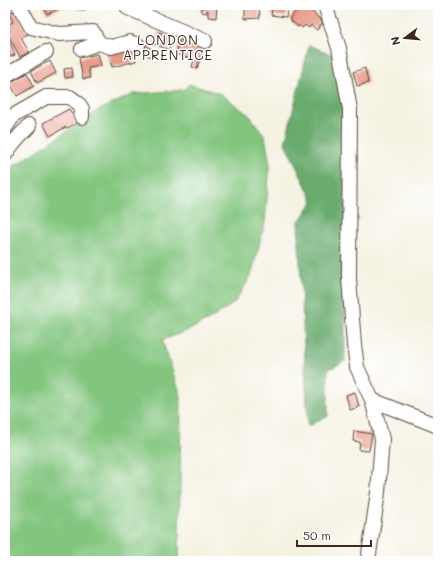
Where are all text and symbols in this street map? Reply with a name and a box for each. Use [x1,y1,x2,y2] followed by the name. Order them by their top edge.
[385,18,425,58] north arrow
[123,31,213,63] district label: LONDON APPRENTICE
[387,35,403,47] text: N
[297,522,371,548] scale bar
[303,527,331,543] text: 50 m

